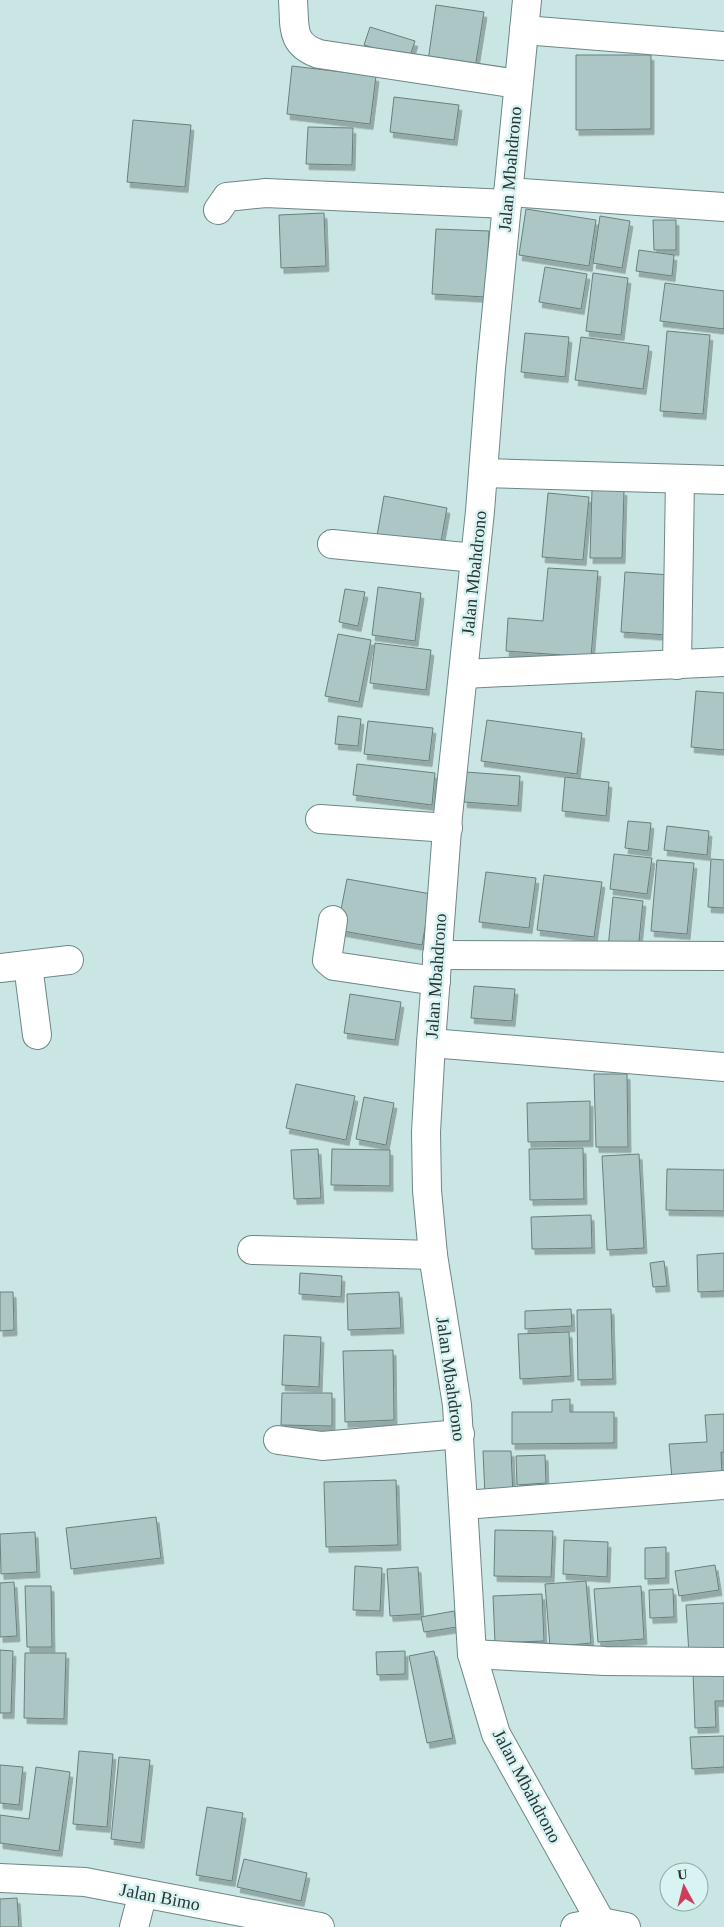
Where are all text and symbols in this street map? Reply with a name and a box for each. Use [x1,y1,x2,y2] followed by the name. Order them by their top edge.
[495,106,525,232] street label: Jalan Mbahdrono
[457,510,491,636] street label: Jalan Mbahdrono
[422,913,450,1039] street label: Jalan Mbahdrono
[432,1315,470,1443] street label: Jalan Mbahdrono
[489,1726,565,1846] street label: Jalan Mbahdrono
[659,1862,709,1912] north arrow
[677,1867,688,1883] text: U
[118,1879,202,1915] street label: Jalan Bimo

